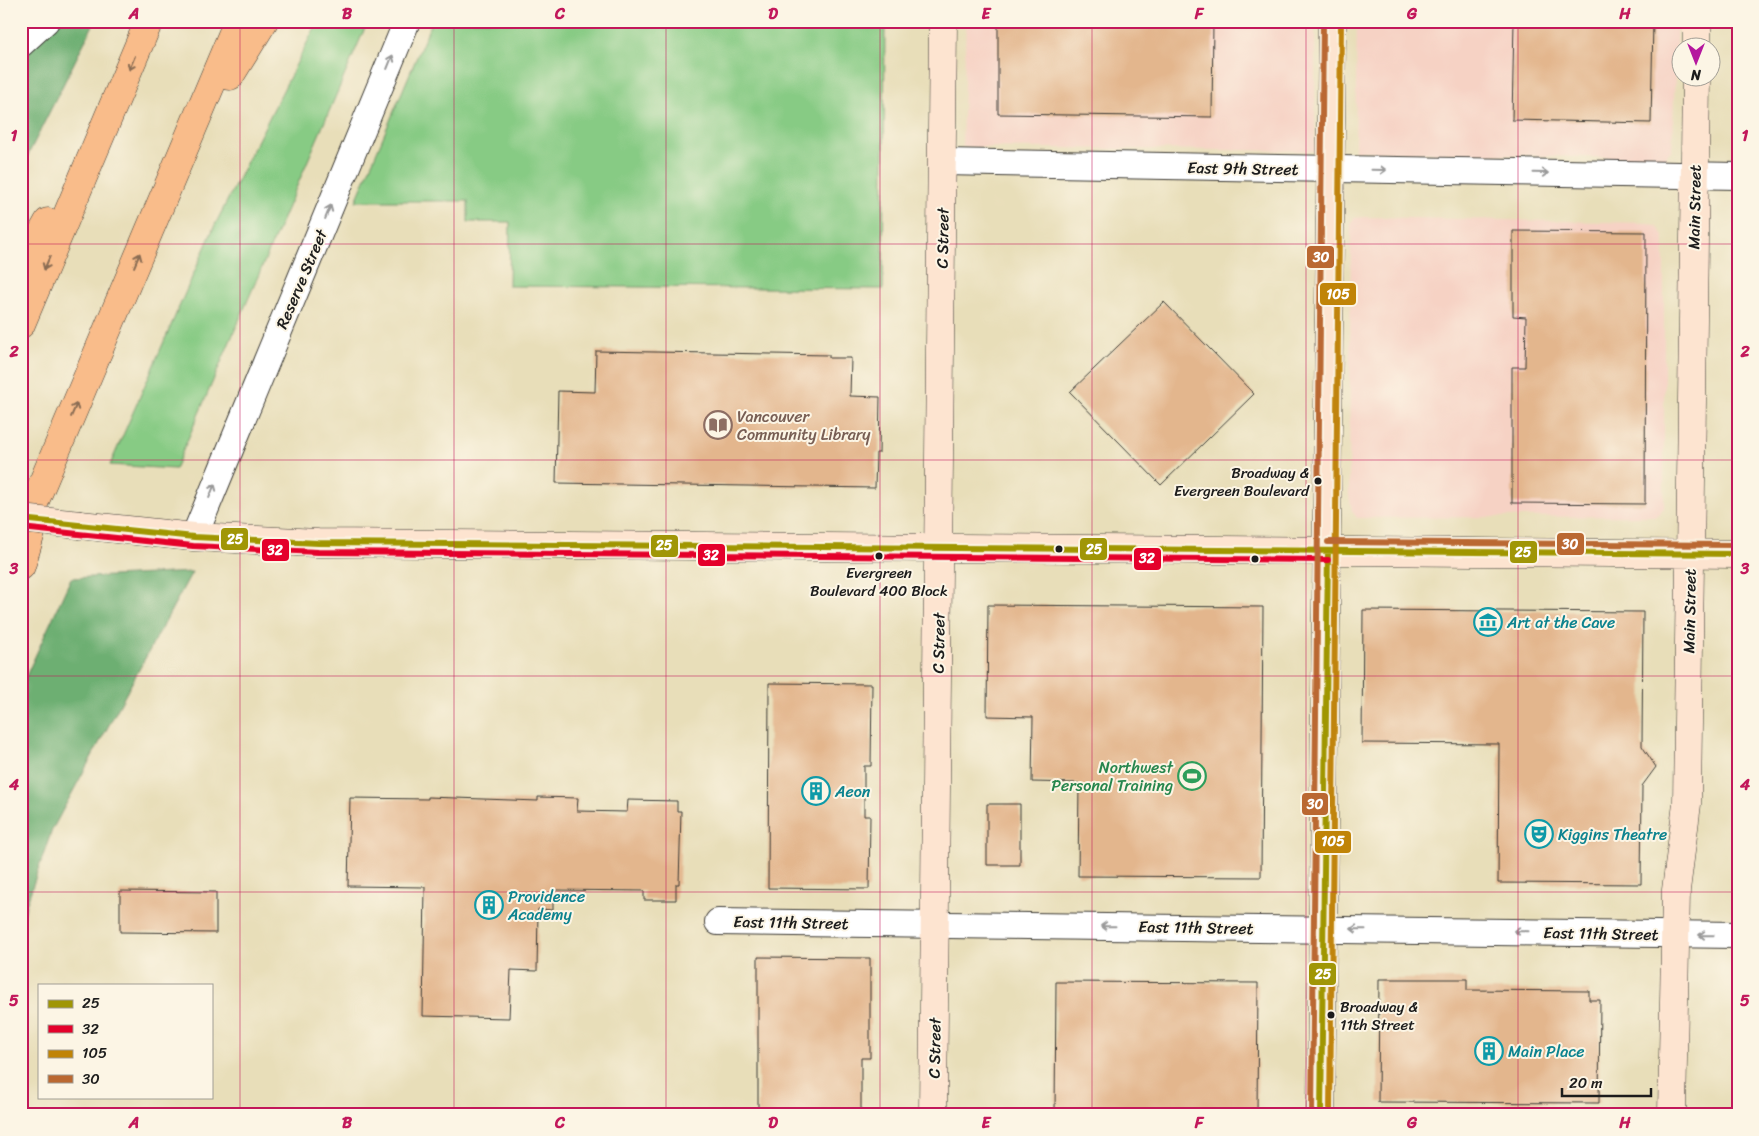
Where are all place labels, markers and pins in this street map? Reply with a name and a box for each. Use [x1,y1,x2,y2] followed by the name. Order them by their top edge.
[737,402,871,449] place label: Vancouver Community Library
[703,410,733,440] library icon: Vancouver Community Library
[1174,460,1310,504] place label: Broadway & Evergreen Boulevard
[1313,476,1323,486] marker: Broadway & Evergreen Boulevard
[1054,544,1064,554] unlabelled marker
[874,551,884,561] marker: Evergreen Boulevard 400 Block
[1250,554,1260,564] unlabelled marker
[810,560,948,604] place label: Evergreen Boulevard 400 Block
[1473,607,1503,637] museum icon: Art at the Cave
[1506,608,1615,637] place label: Art at the Cave
[1051,753,1174,800] place label: Northwest Personal Training
[1177,761,1207,791] sports icon: Northwest Personal Training
[801,776,831,806] building icon: Aeon
[834,777,871,806] place label: Aeon
[1524,819,1554,849] theatre icon: Kiggins Theatre
[1558,820,1667,849] place label: Kiggins Theatre
[507,882,585,929] place label: Providence Academy
[474,890,504,920] building icon: Providence Academy
[1340,994,1418,1038] place label: Broadway & 11th Street
[1326,1010,1336,1020] marker: Broadway & 11th Street
[1474,1036,1504,1066] building icon: Main Place
[1508,1037,1584,1066] place label: Main Place

